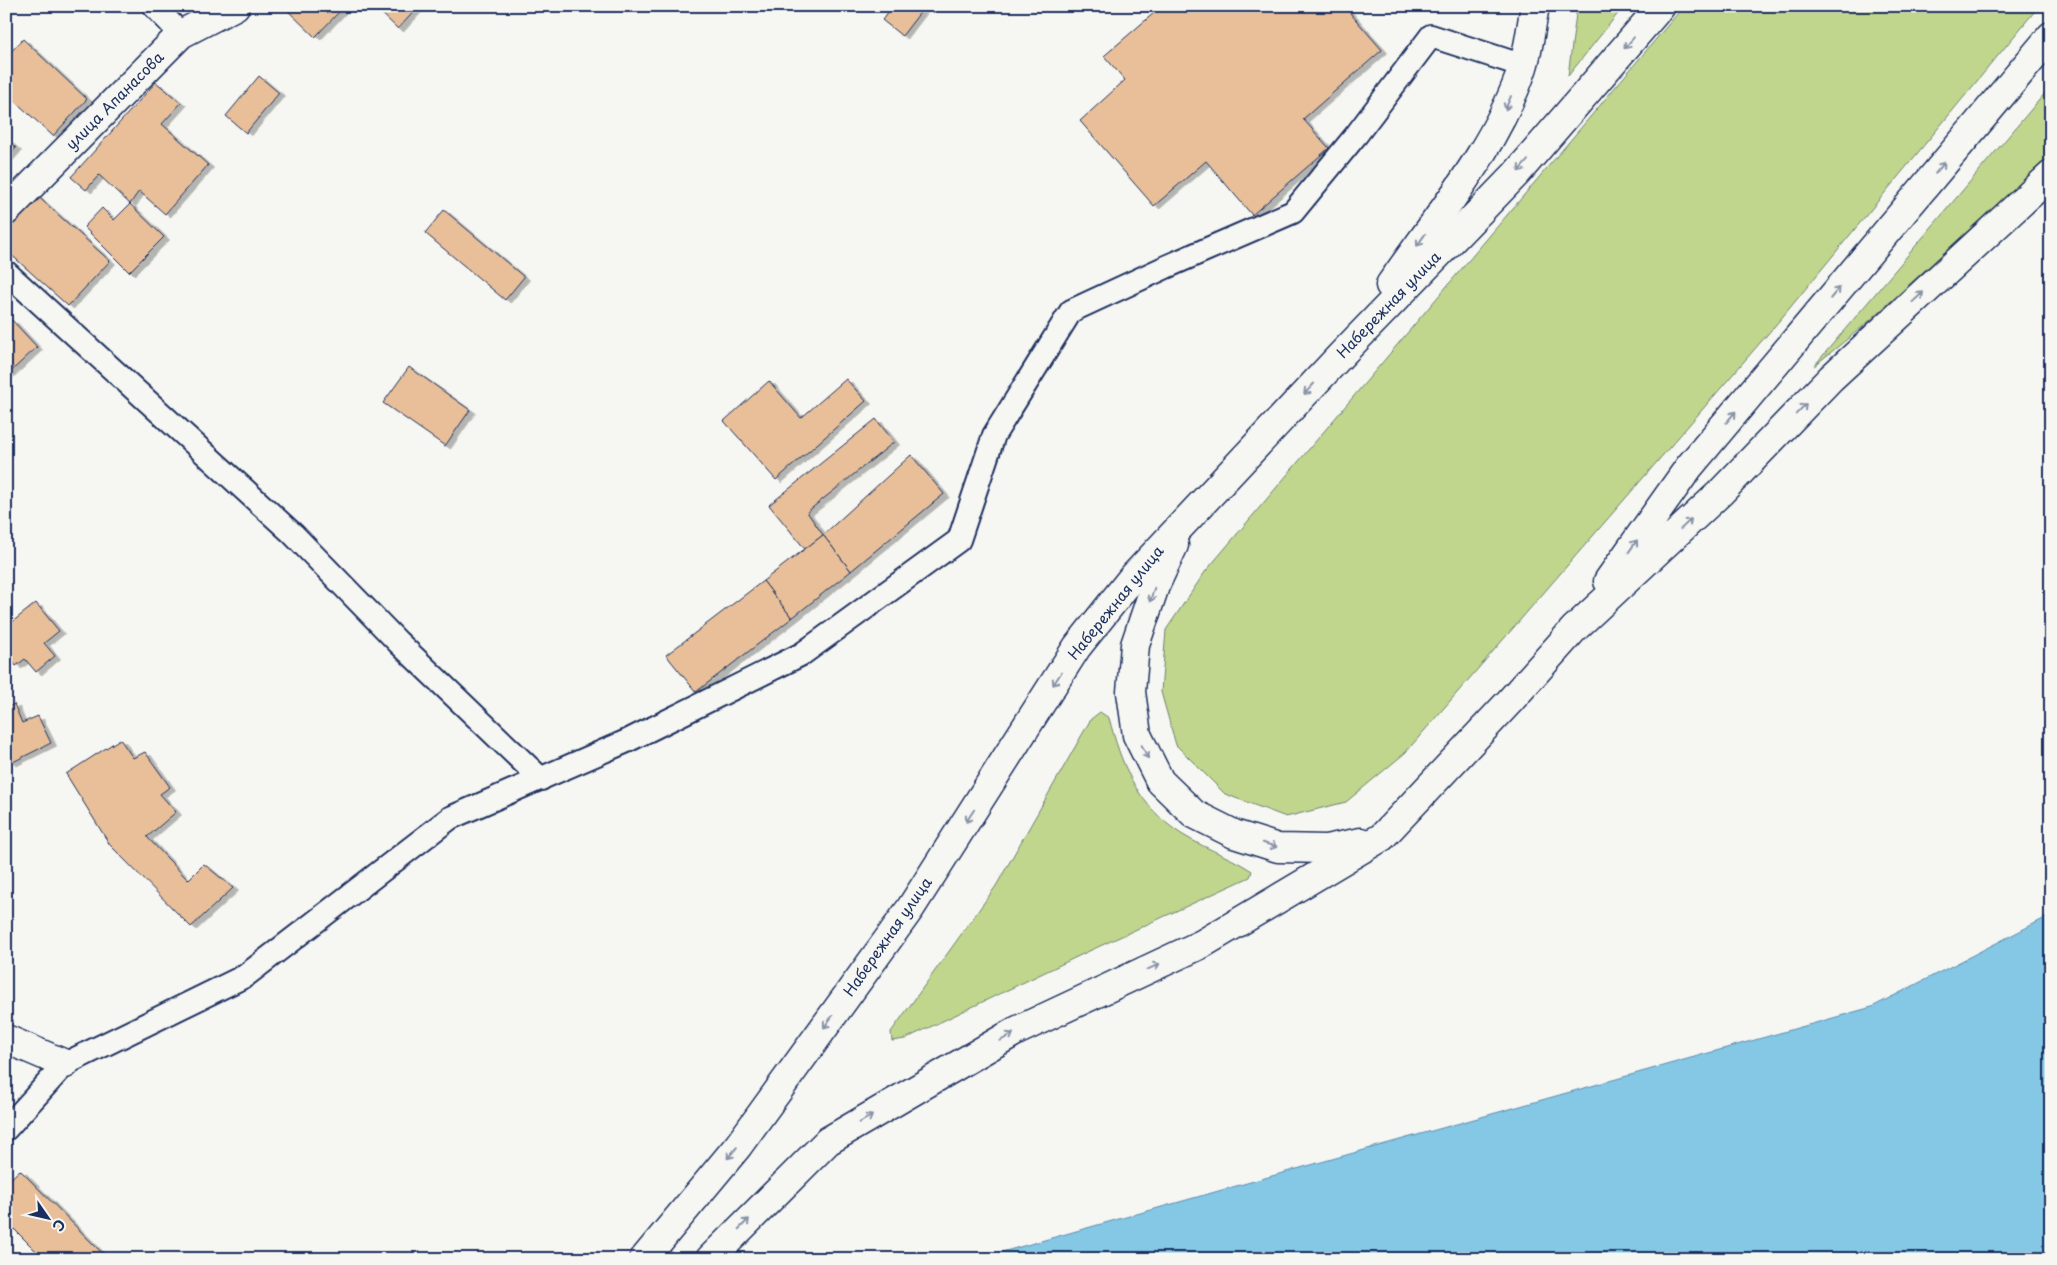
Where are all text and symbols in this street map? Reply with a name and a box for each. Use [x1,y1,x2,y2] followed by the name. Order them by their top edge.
[1624,37,1635,50] one-way arrow
[60,45,169,154] street label: улица Апанасова
[1502,95,1512,110] one-way arrow
[1517,160,1529,173] one-way arrow
[1934,162,1945,175] one-way arrow
[1416,233,1426,247] one-way arrow
[1331,245,1446,363] street label: Набережная улица
[1830,286,1841,299] one-way arrow
[1912,291,1925,303] one-way arrow
[1303,383,1315,395] one-way arrow
[1795,403,1807,415] one-way arrow
[1725,411,1736,424] one-way arrow
[1680,518,1693,530] one-way arrow
[1061,539,1169,664] street label: Набережная улица
[1627,540,1638,553] one-way arrow
[1146,586,1156,602] one-way arrow
[1052,671,1062,685] one-way arrow
[1141,744,1151,759] one-way arrow
[964,808,974,822] one-way arrow
[1262,841,1278,851] one-way arrow
[837,871,937,1001] street label: Набережная улица
[1146,962,1161,972] one-way arrow
[823,1015,833,1029] one-way arrow
[999,1032,1014,1042] one-way arrow
[859,1113,873,1123] one-way arrow
[727,1146,738,1159] one-way arrow
[22,1192,72,1242] north arrow
[48,1215,71,1236] text: С
[738,1218,750,1230] one-way arrow

